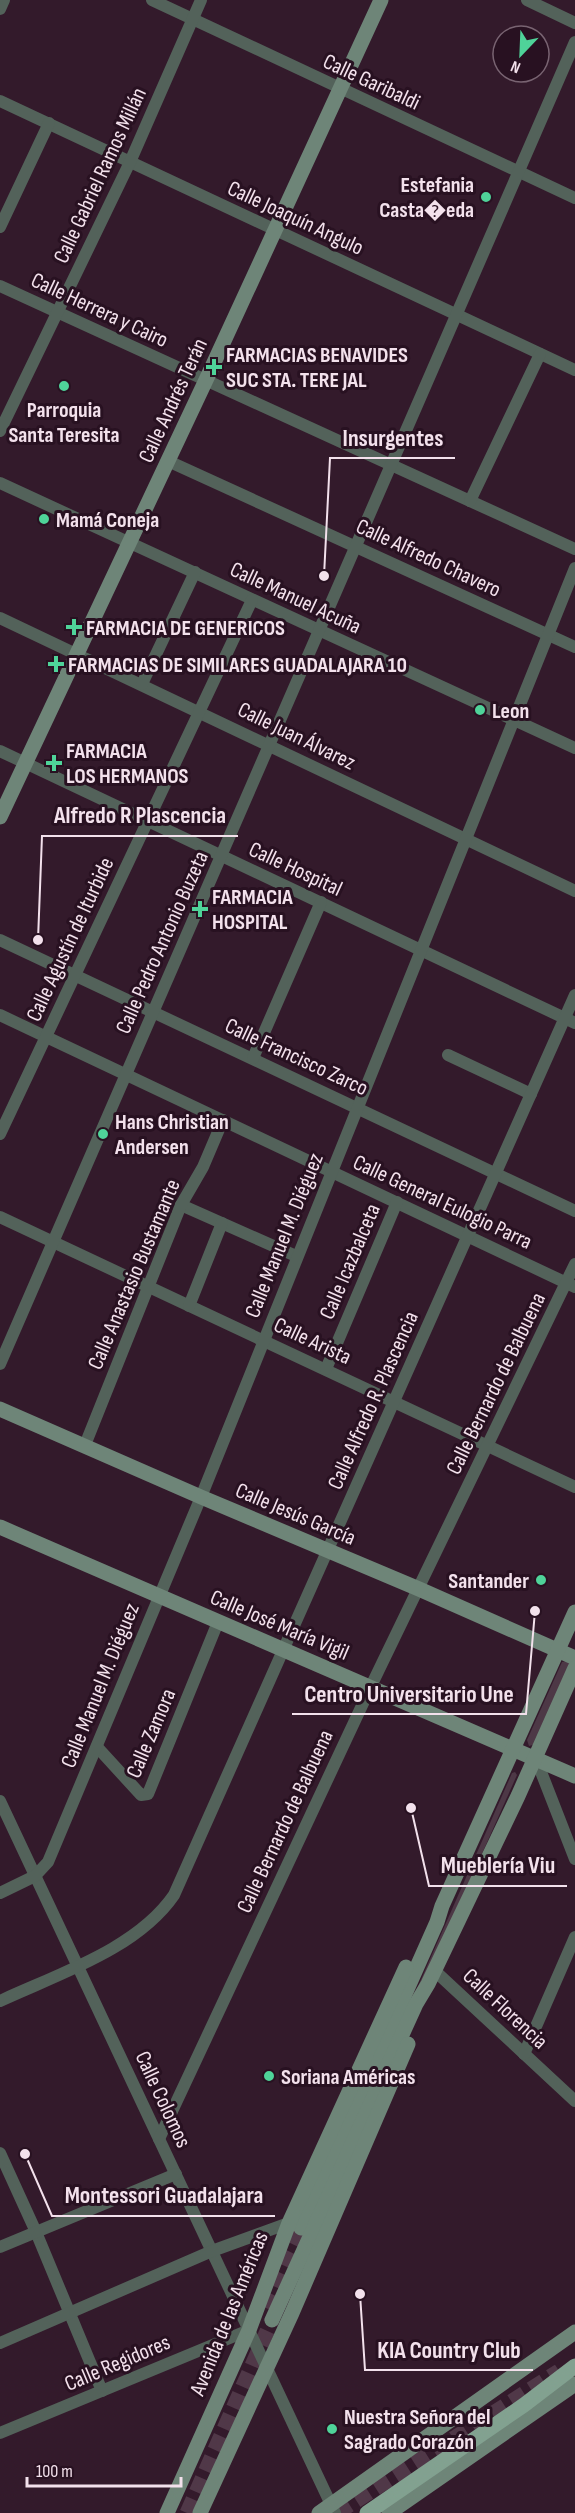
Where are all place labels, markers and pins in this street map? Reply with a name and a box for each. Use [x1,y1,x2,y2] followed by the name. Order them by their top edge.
[379,172,474,224] place label: Estefania Casta�eda
[479,190,493,204] marker: Estefania Casta�eda
[226,342,408,394] place label: FARMACIAS BENAVIDES SUC STA. TERE JAL
[207,360,221,374] marker: FARMACIAS BENAVIDES SUC STA. TERE JAL
[57,379,71,393] marker: Parroquia Santa Teresita
[8,397,120,449] place label: Parroquia Santa Teresita
[330,416,455,458] callout: Insurgentes
[56,507,159,534] place label: Mamá Coneja
[37,512,51,526] marker: Mamá Coneja
[86,615,285,642] place label: FARMACIA DE GENERICOS
[67,620,81,634] marker: FARMACIA DE GENERICOS
[68,652,407,679] place label: FARMACIAS DE SIMILARES GUADALAJARA 10
[49,657,63,671] marker: FARMACIAS DE SIMILARES GUADALAJARA 10
[492,698,529,725] place label: Leon
[473,703,487,717] marker: Leon
[66,738,189,790] place label: FARMACIA LOS HERMANOS
[47,756,61,770] marker: FARMACIA LOS HERMANOS
[42,794,238,836] callout: Alfredo R Plascencia
[212,884,293,936] place label: FARMACIA HOSPITAL
[193,902,207,916] marker: FARMACIA HOSPITAL
[114,1109,229,1161] place label: Hans Christian Andersen
[96,1127,110,1141] marker: Hans Christian Andersen
[448,1568,529,1595] place label: Santander
[534,1573,548,1587] marker: Santander
[292,1672,526,1714] callout: Centro Universitario Une
[429,1844,567,1886] callout: Mueblería Viu
[281,2064,416,2091] place label: Soriana Américas
[262,2069,276,2083] marker: Soriana Américas
[52,2174,275,2216] callout: Montessori Guadalajara
[365,2328,533,2370] callout: KIA Country Club
[344,2404,490,2456] place label: Nuestra Señora del Sagrado Corazón
[325,2422,339,2436] marker: Nuestra Señora del Sagrado Corazón

